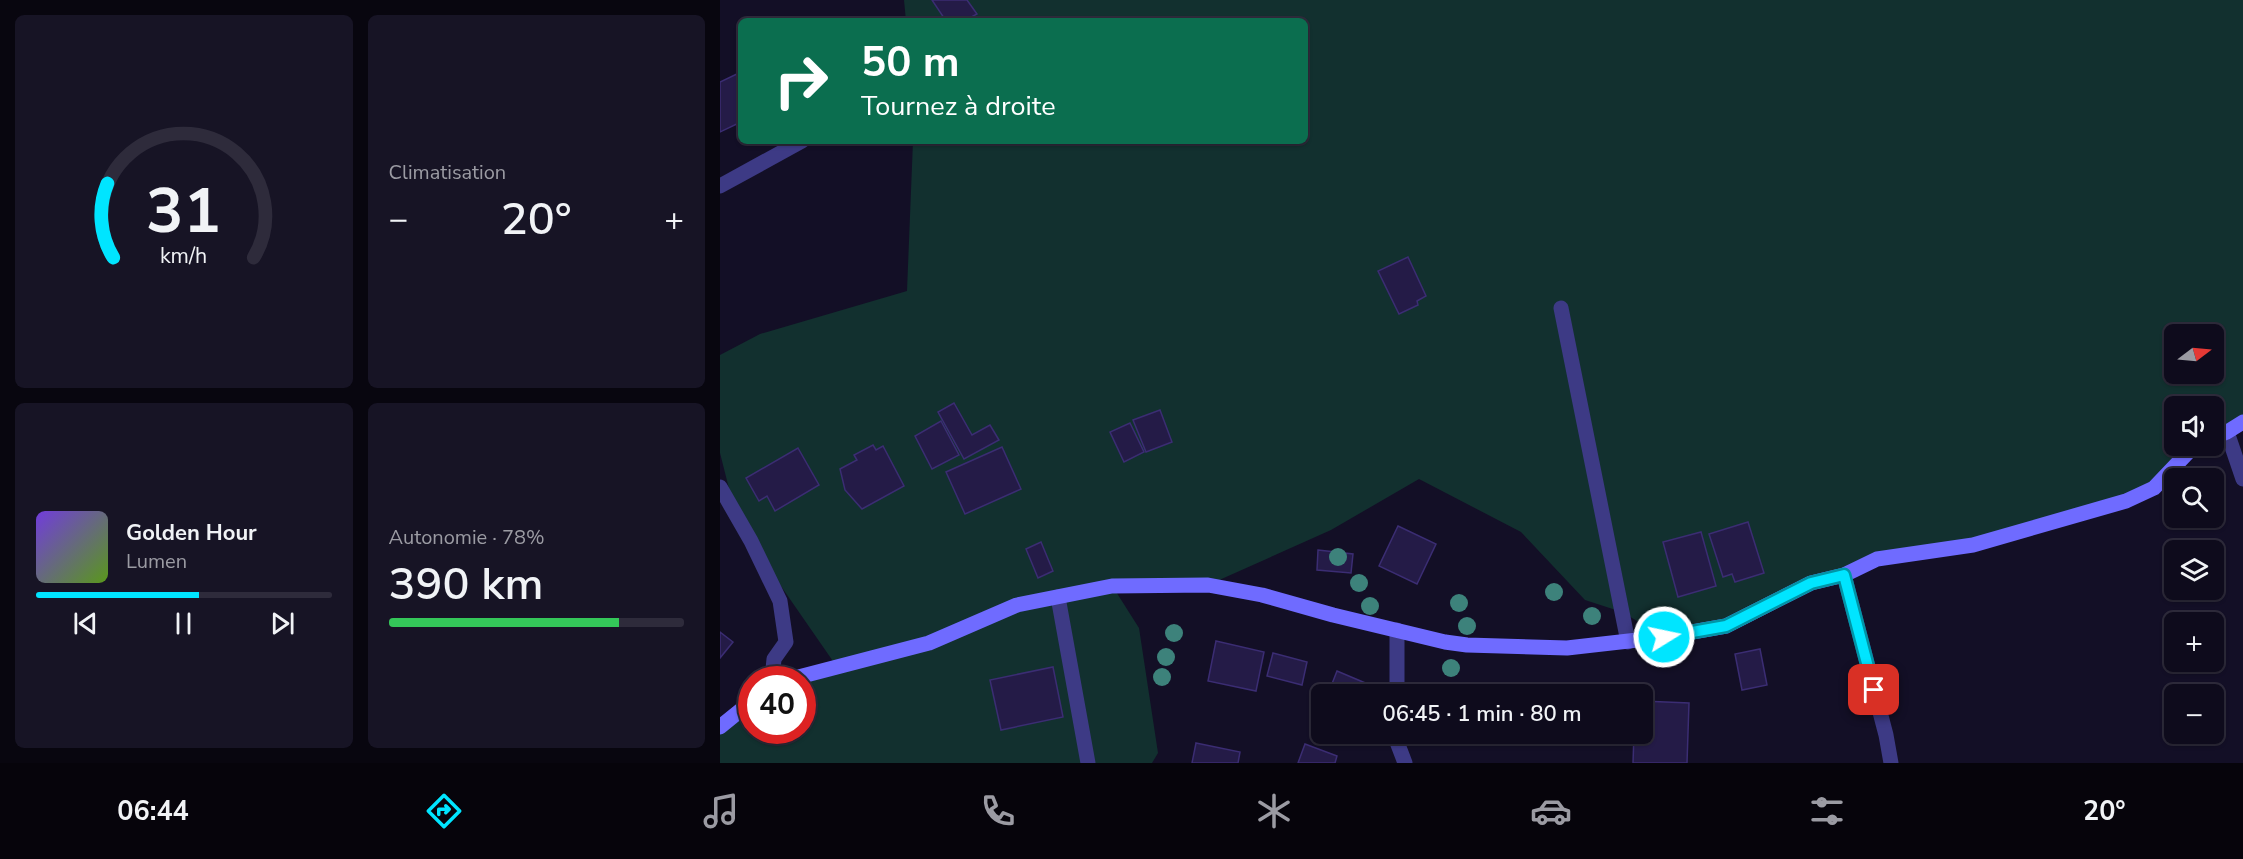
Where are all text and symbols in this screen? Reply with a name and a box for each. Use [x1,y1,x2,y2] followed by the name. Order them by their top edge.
[861,34,960,91] text: 50 m
[762,42,840,120] icon: right
[861,88,1056,125] text: Tournez à droite
[389,159,506,186] text: Climatisation
[146,169,221,254] text: 31
[501,189,572,250] text: 20°
[389,197,408,242] text: −
[664,197,684,242] text: +
[160,242,207,272] text: km/h
[2164,324,2224,384] north arrow
[2164,324,2224,744] map controls
[2164,396,2224,456] button: sound
[2164,468,2224,528] button: search
[126,518,257,548] text: Golden Hour
[389,524,545,551] text: Autonomie · 78%
[2164,540,2224,600] button: layers
[126,548,187,575] text: Lumen
[389,554,544,615] text: 390 km
[1632,605,1696,669] position arrow
[69,607,102,640] icon: previous
[167,607,200,640] icon: pause
[266,607,299,640] icon: next
[2164,612,2224,672] button: +
[1848,664,1899,715] pin
[738,666,816,744] speed limit sign: 40
[1857,673,1890,706] icon: arrive
[2164,684,2224,744] button: −
[1383,699,1581,729] text: 06:45 · 1 min · 80 m
[423,790,465,832] icon: directions
[700,790,742,832] icon: music
[977,790,1019,832] icon: phone
[1253,790,1295,832] icon: climate
[1530,790,1572,832] icon: car
[1806,790,1848,832] icon: filters
[117,793,189,830] text: 06:44
[2083,793,2126,830] text: 20°

